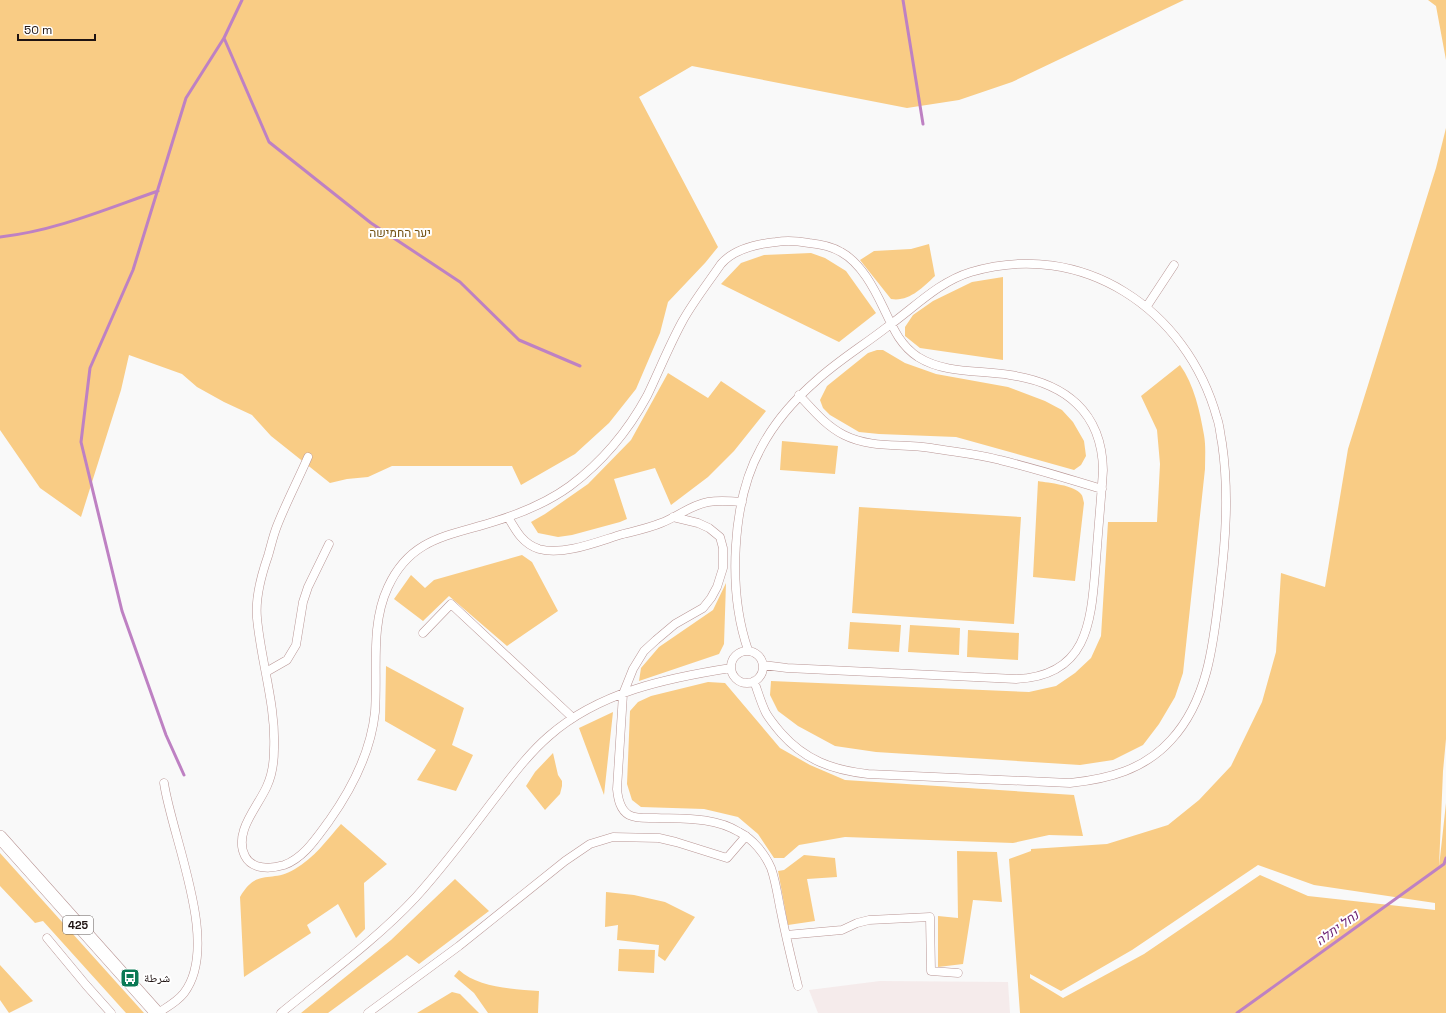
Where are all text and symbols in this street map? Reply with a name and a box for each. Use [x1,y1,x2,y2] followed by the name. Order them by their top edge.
[18,16,95,42] scale bar
[24,22,52,38] text: 50 m
[369,225,431,241] park label: יער החמישה
[1312,906,1363,949] water label: נחל יתלה
[63,916,93,934] road number: 425
[119,967,141,989] bus stop icon: شرطة
[144,970,170,986] place label: شرطة

